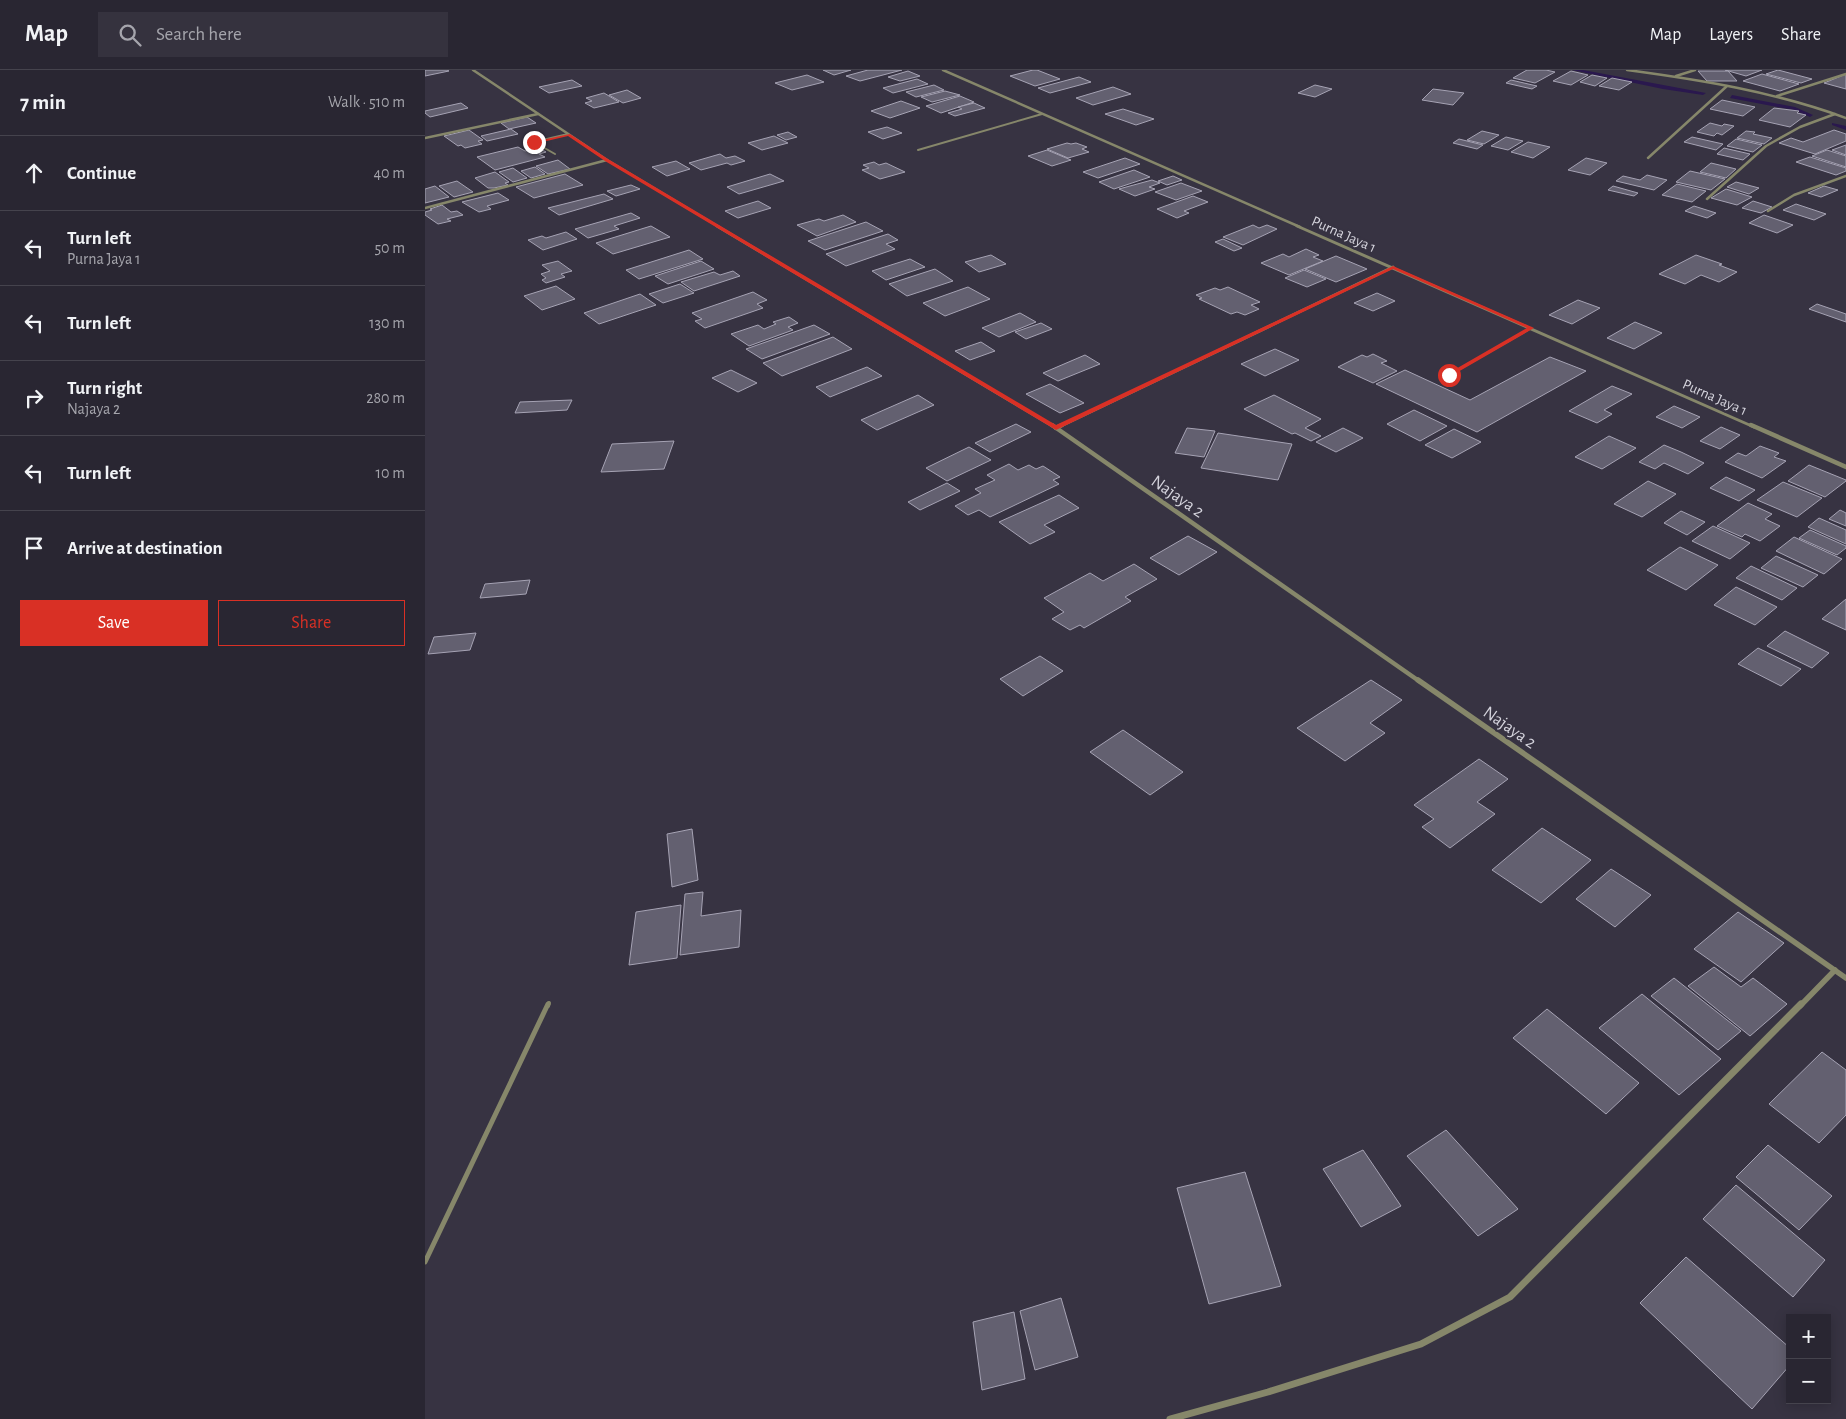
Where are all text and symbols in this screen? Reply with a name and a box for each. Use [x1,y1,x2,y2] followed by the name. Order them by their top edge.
[98,12,448,57] search box
[116,21,144,49] icon: search
[25,22,68,46] text: Map
[156,25,242,44] text: Search here
[1650,26,1681,44] text: Map
[1709,26,1753,44] text: Layers
[1781,26,1821,44] text: Share
[20,92,66,113] text: 7 min
[328,94,405,110] text: Walk · 510 m
[523,131,546,154] route end
[20,159,48,187] icon: ahead
[67,164,136,183] text: Continue
[373,165,405,181] text: 40 m
[1309,214,1378,255] street label: Purna Jaya 1
[67,229,131,248] text: Turn left
[20,234,48,262] icon: left
[374,240,405,256] text: 50 m
[67,251,141,267] text: Purna Jaya 1
[20,309,48,337] icon: left
[67,314,131,333] text: Turn left
[369,315,405,331] text: 130 m
[1438,364,1461,387] route start
[1680,377,1749,418] street label: Purna Jaya 1
[67,379,142,398] text: Turn right
[20,384,48,412] icon: right
[366,390,405,406] text: 280 m
[67,401,120,417] text: Najaya 2
[20,459,48,487] icon: left
[67,464,131,483] text: Turn left
[376,465,405,481] text: 10 m
[1148,472,1207,521] street label: Najaya 2
[20,534,48,562] icon: arrive
[67,539,223,558] text: Arrive at destination
[20,600,208,646] button: Save
[218,600,405,646] button: Share
[1480,703,1539,752] street label: Najaya 2
[1786,1314,1831,1404] map controls
[1786,1314,1831,1359] button: +
[1786,1359,1831,1404] button: −

